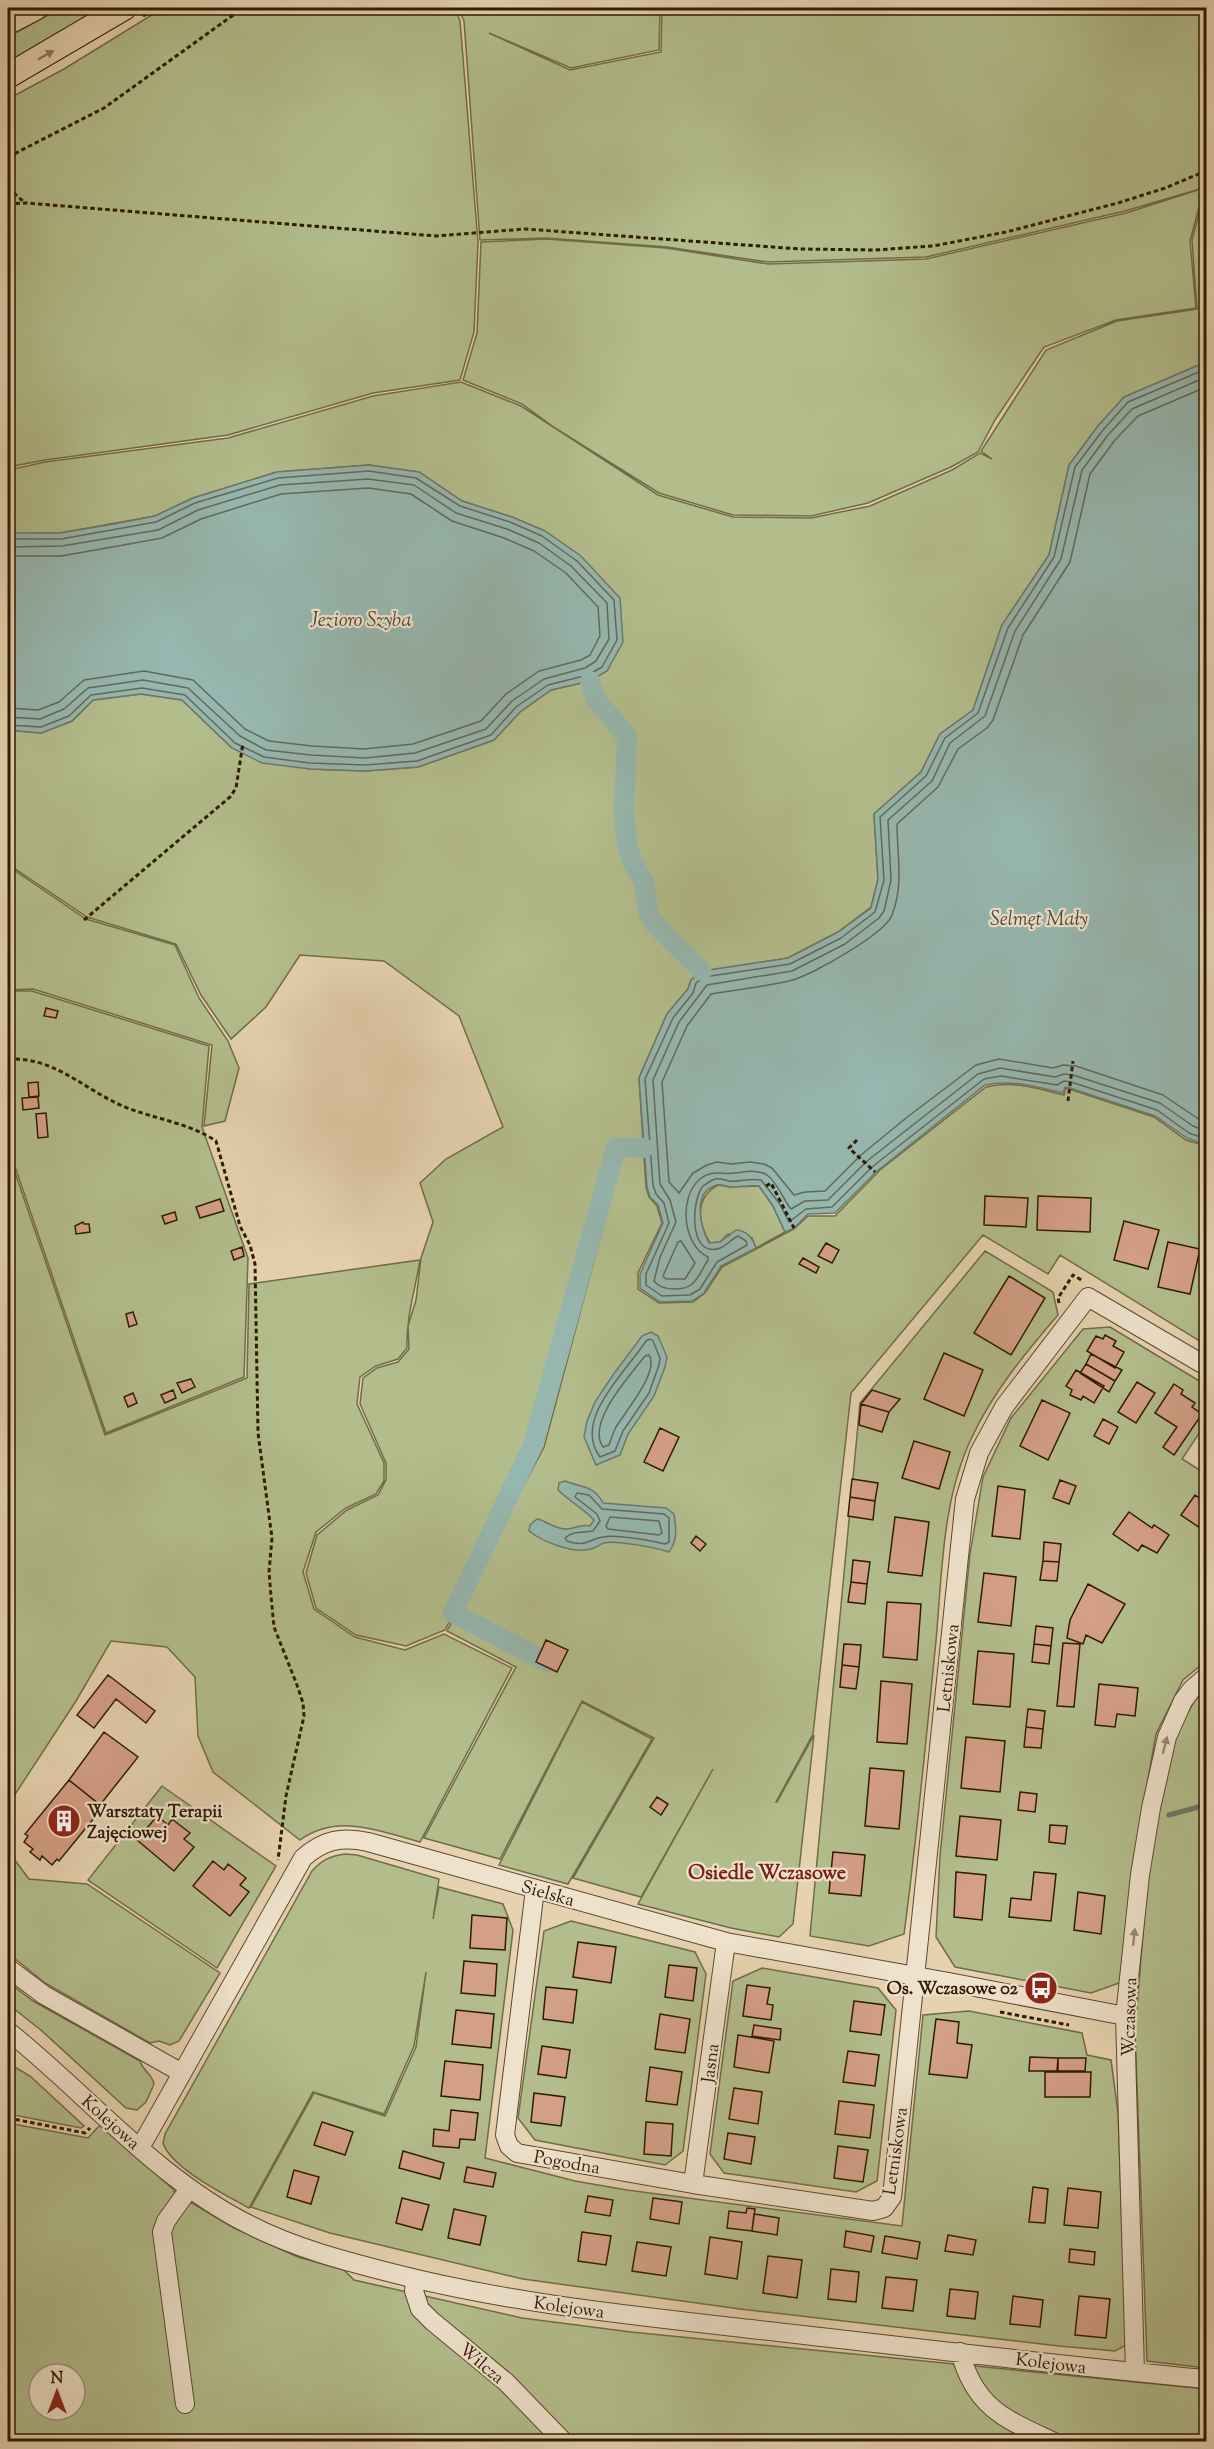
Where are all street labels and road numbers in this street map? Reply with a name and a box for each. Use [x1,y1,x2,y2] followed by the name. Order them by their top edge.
[932,1623,968,1714] street label: Letniskowa
[518,1875,577,1915] street label: Sielska
[1117,1977,1145,2057] street label: Wczasowa
[696,2042,728,2086] street label: Jasna
[75,2090,145,2157] street label: Kolejowa
[878,2106,916,2197] street label: Letniskowa
[531,2145,602,2183] street label: Pogodna
[532,2291,606,2327] street label: Kolejowa
[452,2338,509,2391] street label: Wilcza
[1014,2348,1088,2382] street label: Kolejowa

